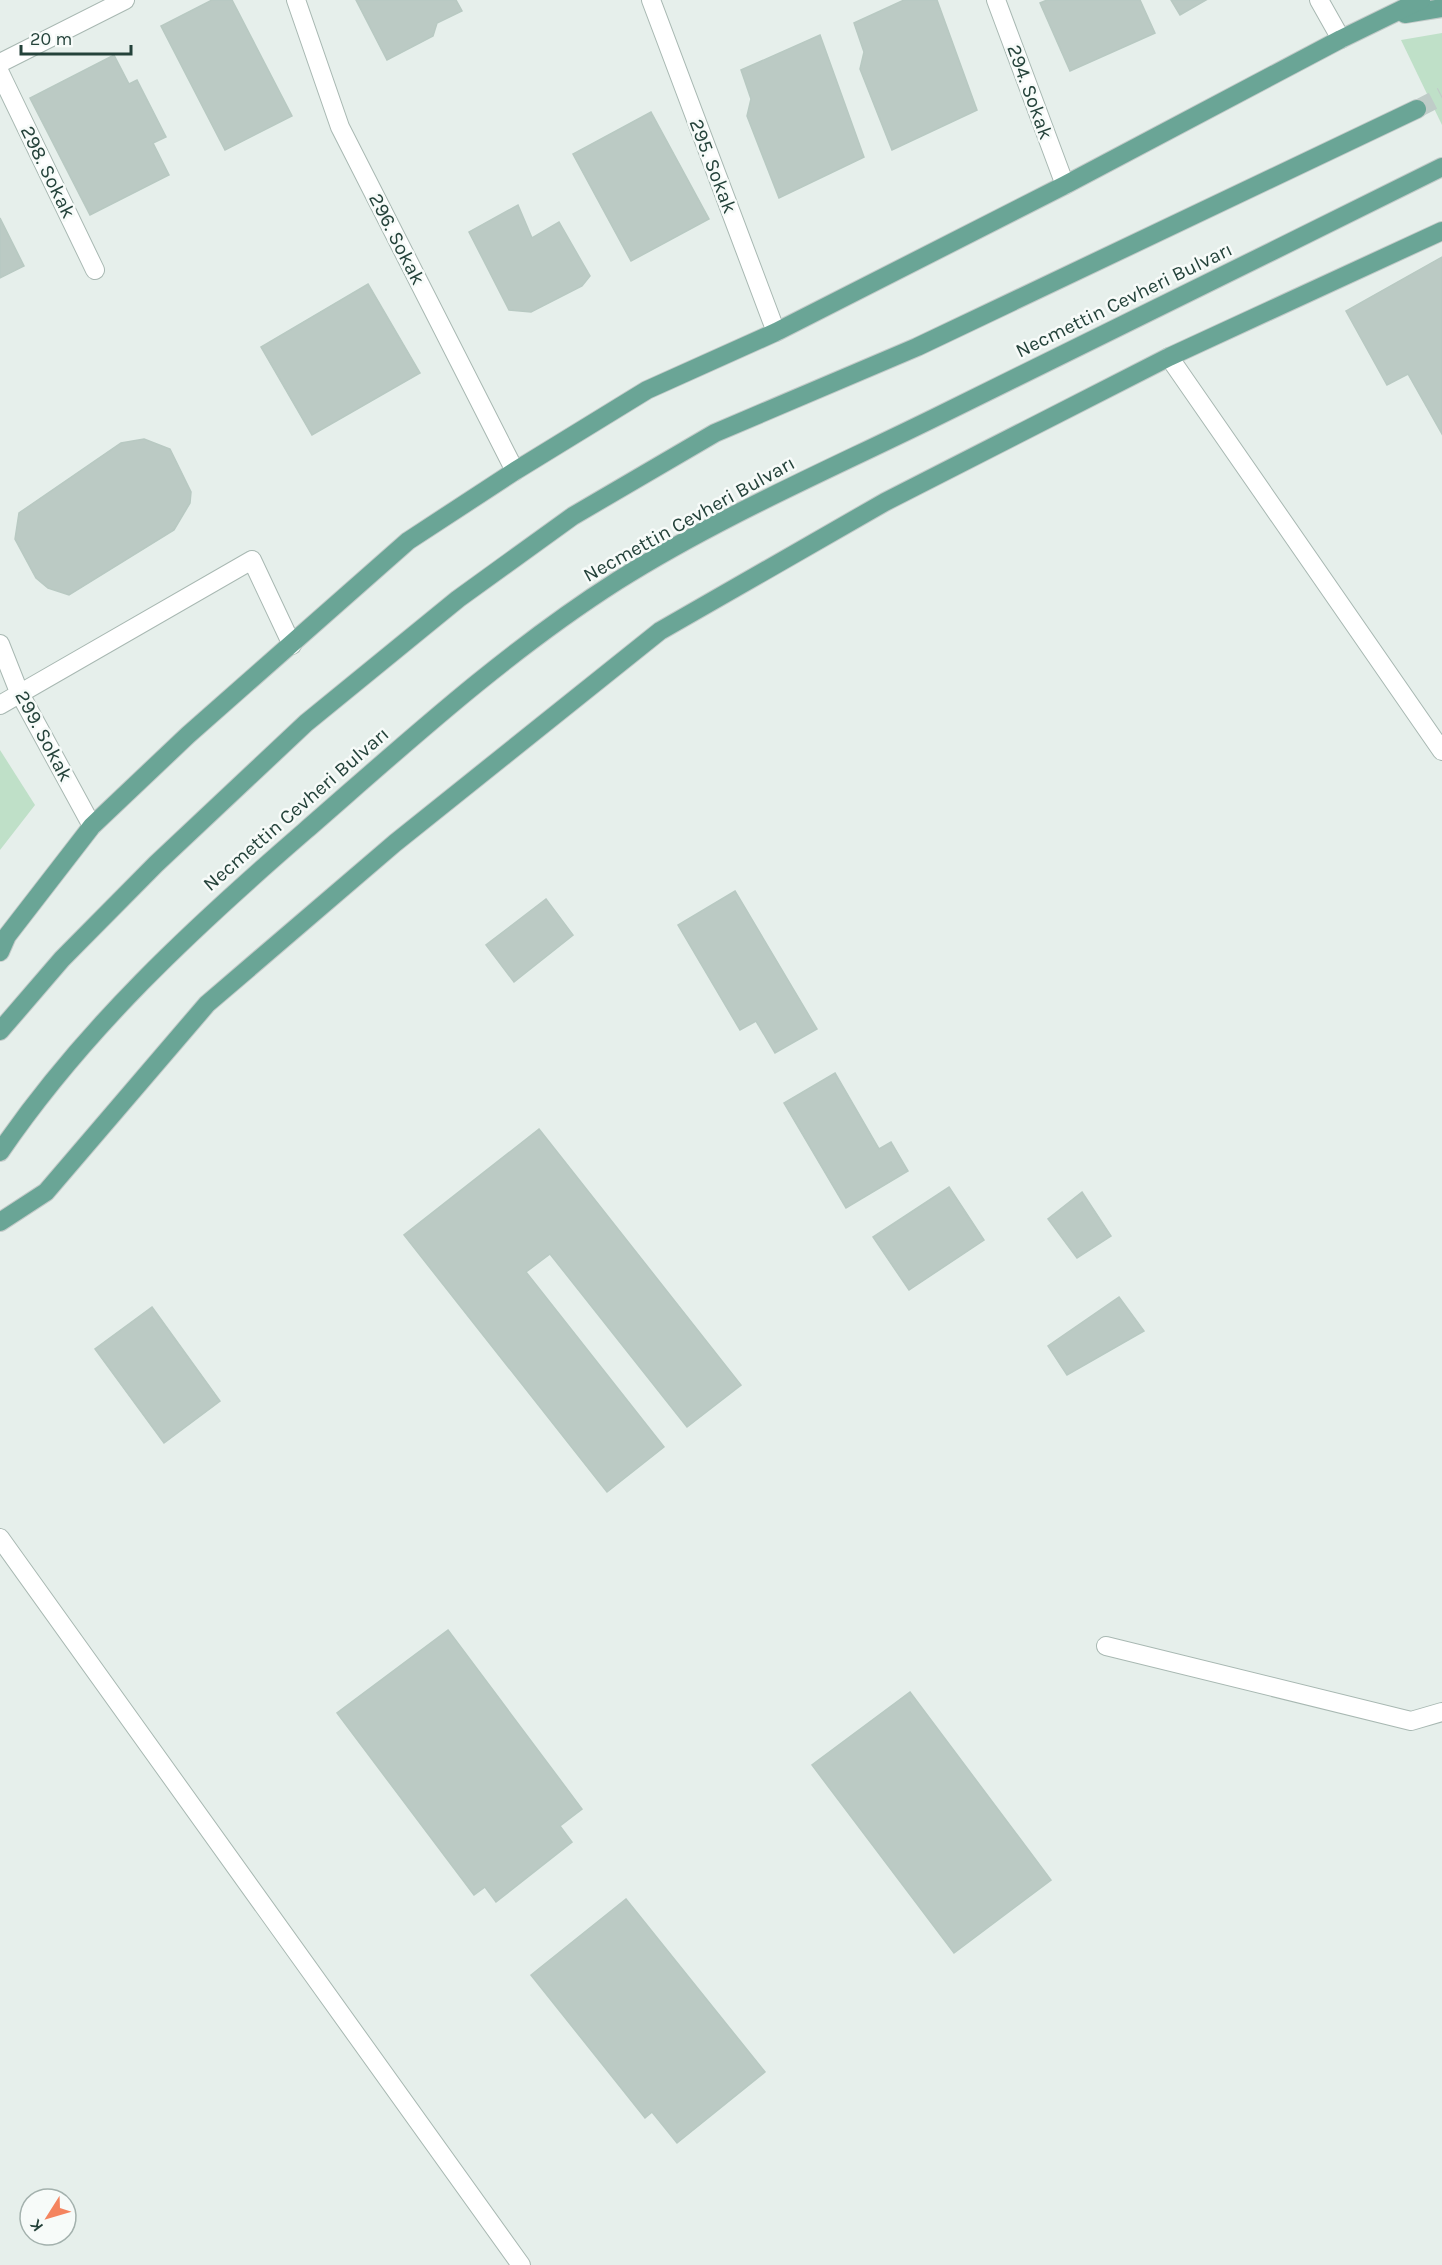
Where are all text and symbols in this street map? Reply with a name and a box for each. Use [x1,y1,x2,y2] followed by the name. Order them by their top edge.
[21,18,130,56] scale bar
[30,28,72,50] text: 20 m
[1002,41,1058,143] street label: 294. Sokak
[684,115,742,217] street label: 295. Sokak
[16,122,80,222] street label: 298. Sokak
[364,189,430,289] street label: 296. Sokak
[1012,237,1236,363] street label: Necmettin Cevheri Bulvarı
[579,451,799,587] street label: Necmettin Cevheri Bulvarı
[10,687,78,785] street label: 299. Sokak
[199,722,393,896] street label: Necmettin Cevheri Bulvarı
[18,2187,78,2247] north arrow
[25,2215,47,2236] text: K

